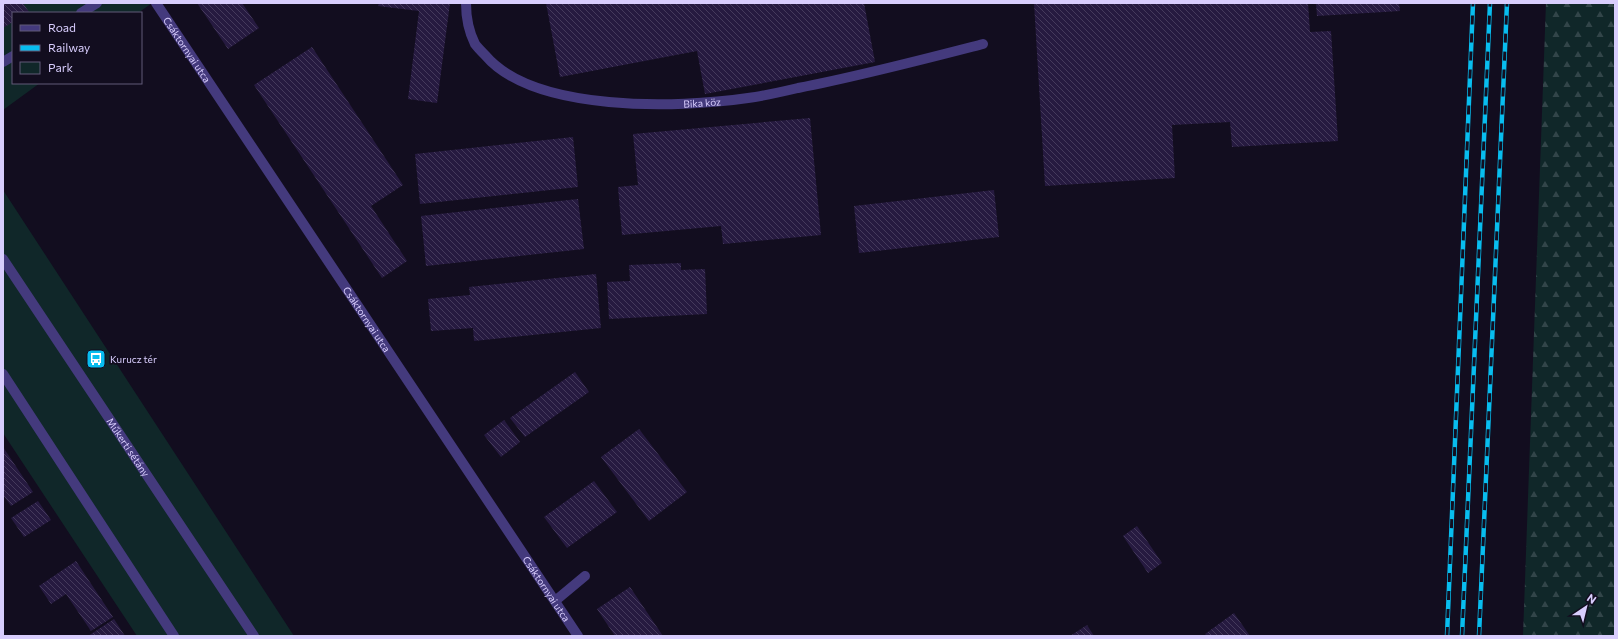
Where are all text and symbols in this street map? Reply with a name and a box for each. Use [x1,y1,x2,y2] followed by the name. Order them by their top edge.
[12,12,142,84] legend
[161,15,213,85] street label: Csáktornyai utca
[48,20,76,34] text: Road
[48,40,90,54] text: Railway
[48,60,74,74] text: Park
[683,95,722,110] street label: Bika köz
[341,284,393,354] street label: Csáktornyai utca
[85,348,107,370] bus stop icon: Kurucz tér
[110,353,157,365] place label: Kurucz tér
[104,415,152,479] street label: Műkerti sétány
[520,554,573,624] street label: Csáktornyai utca
[1566,587,1606,627] north arrow
[1585,591,1599,606] text: N

